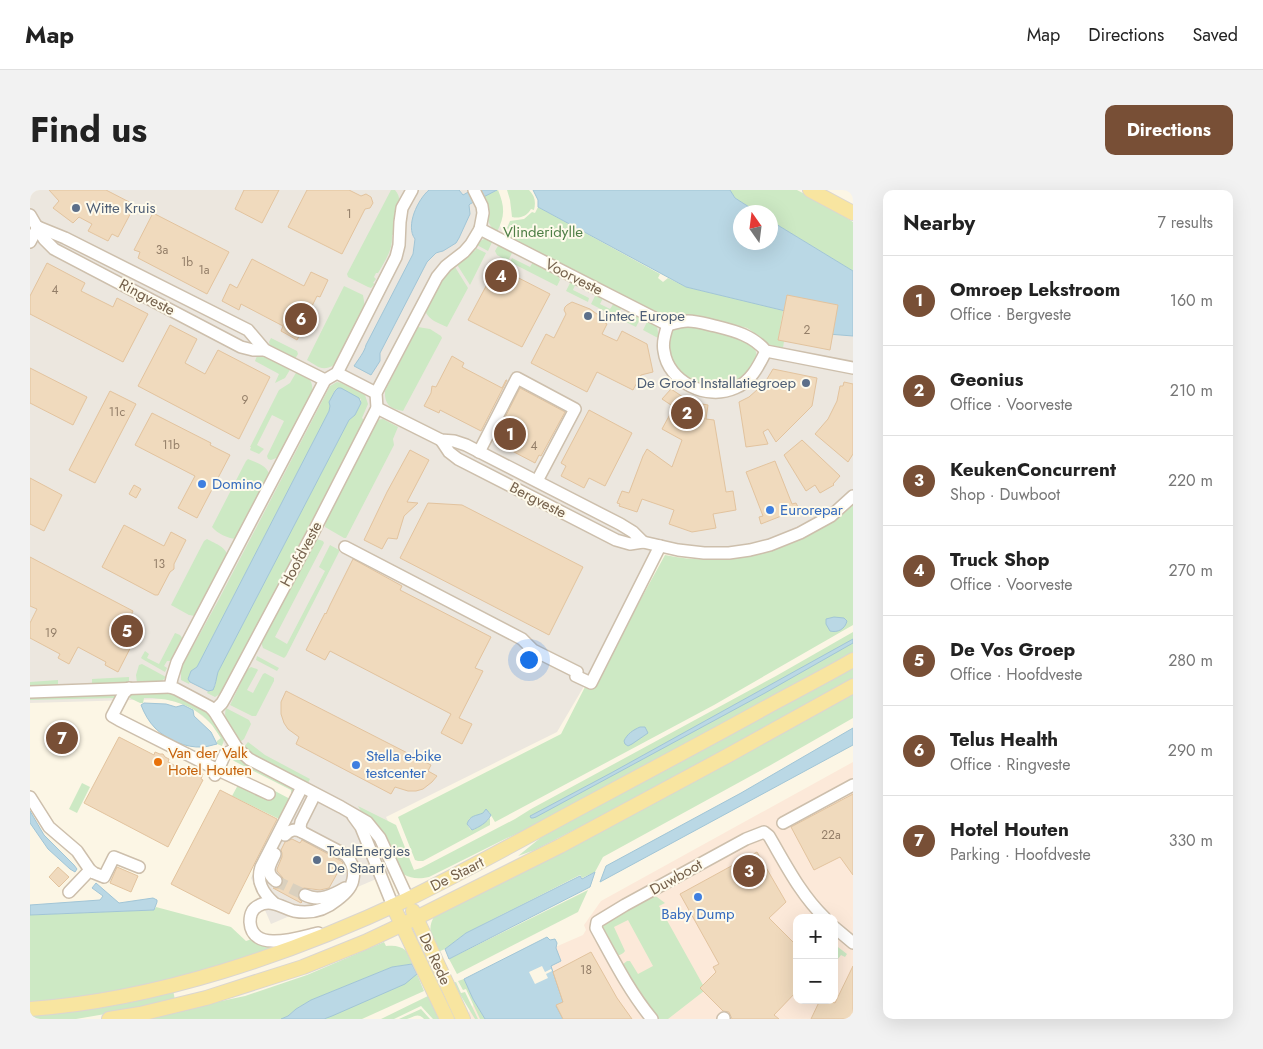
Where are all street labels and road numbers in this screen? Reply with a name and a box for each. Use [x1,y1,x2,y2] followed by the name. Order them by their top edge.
[541,253,607,301] street label: Voorveste
[115,273,179,321] street label: Ringveste
[506,476,570,524] street label: Bergveste
[275,517,328,591] street label: Hoofdveste
[426,851,488,897] street label: De Staart
[646,853,707,900] street label: Duwboot
[413,930,457,989] street label: De Rede

